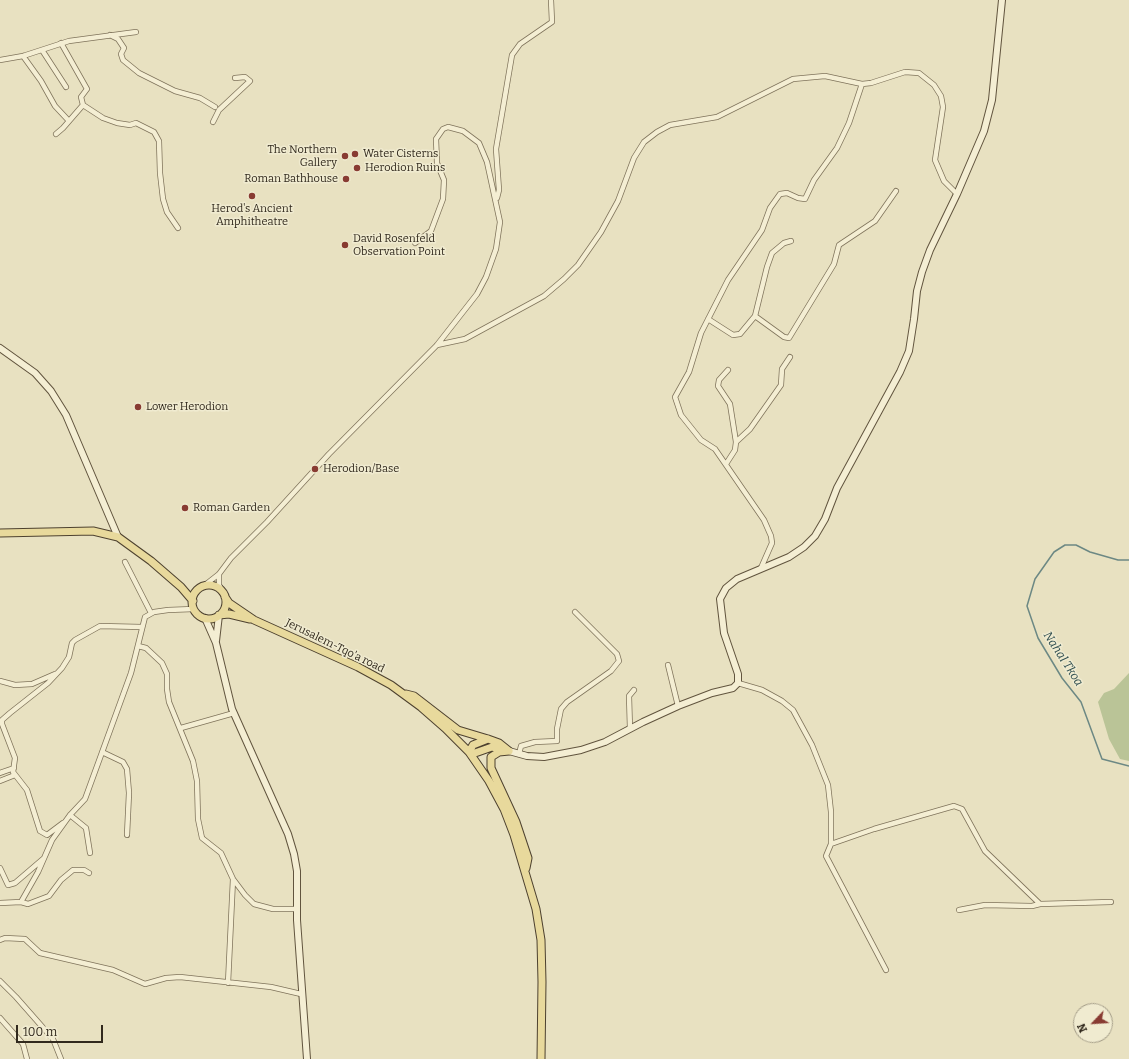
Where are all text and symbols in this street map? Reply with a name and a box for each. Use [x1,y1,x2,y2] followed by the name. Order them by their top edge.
[268,143,337,169] place label: The Northern Gallery
[363,147,438,161] place label: Water Cisterns
[350,149,360,159] marker: Water Cisterns
[340,151,350,161] marker: The Northern Gallery
[365,161,445,175] place label: Herodion Ruins
[352,163,362,173] marker: Herodion Ruins
[244,172,338,186] place label: Roman Bathhouse
[341,174,351,184] marker: Roman Bathhouse
[247,191,257,201] marker: Herod's Ancient Amphitheatre
[211,202,293,228] place label: Herod's Ancient Amphitheatre
[353,232,445,258] place label: David Rosenfeld Observation Point
[340,240,350,250] marker: David Rosenfeld Observation Point
[146,400,228,414] place label: Lower Herodion
[133,402,143,412] marker: Lower Herodion
[323,462,399,476] place label: Herodion/Base
[310,464,320,474] marker: Herodion/Base
[193,501,270,515] place label: Roman Garden
[180,503,190,513] marker: Roman Garden
[283,616,387,676] street label: Jerusalem-Tqo'a road
[1040,629,1086,689] water label: Nahal Tkoa
[1073,1003,1113,1043] north arrow
[18,1017,105,1043] scale bar
[1075,1021,1090,1034] text: N
[23,1025,57,1039] text: 100 m

